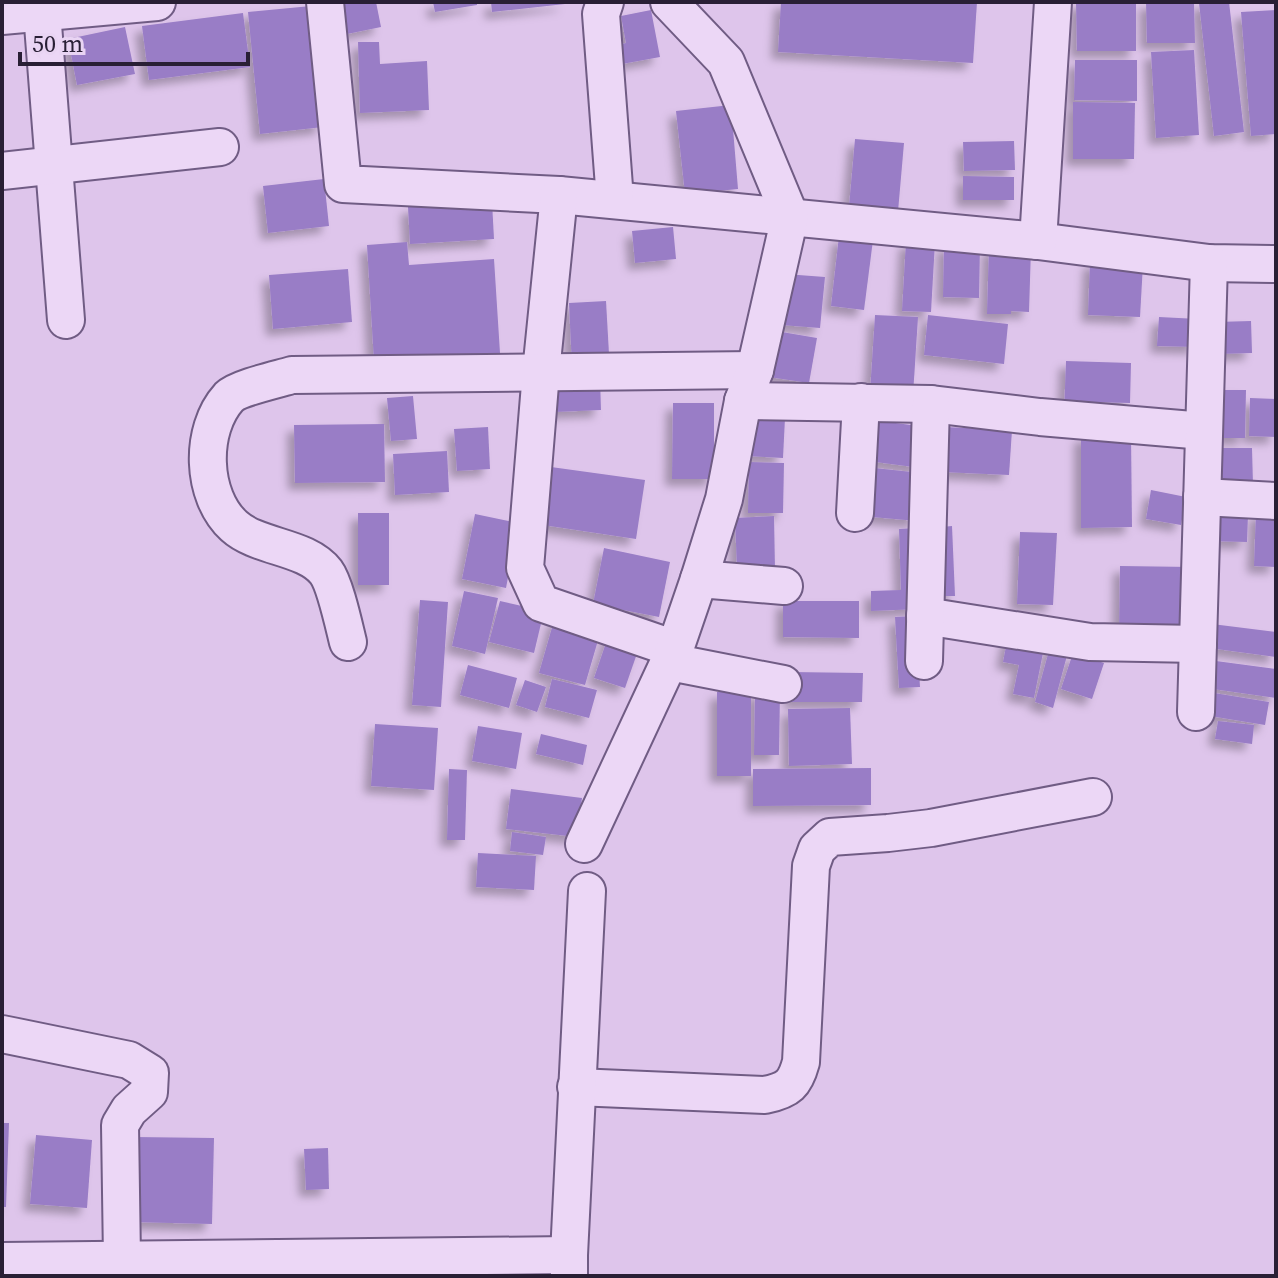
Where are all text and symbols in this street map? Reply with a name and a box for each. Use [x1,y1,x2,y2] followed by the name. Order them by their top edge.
[20,16,248,66] scale bar
[32,27,83,60] text: 50 m

